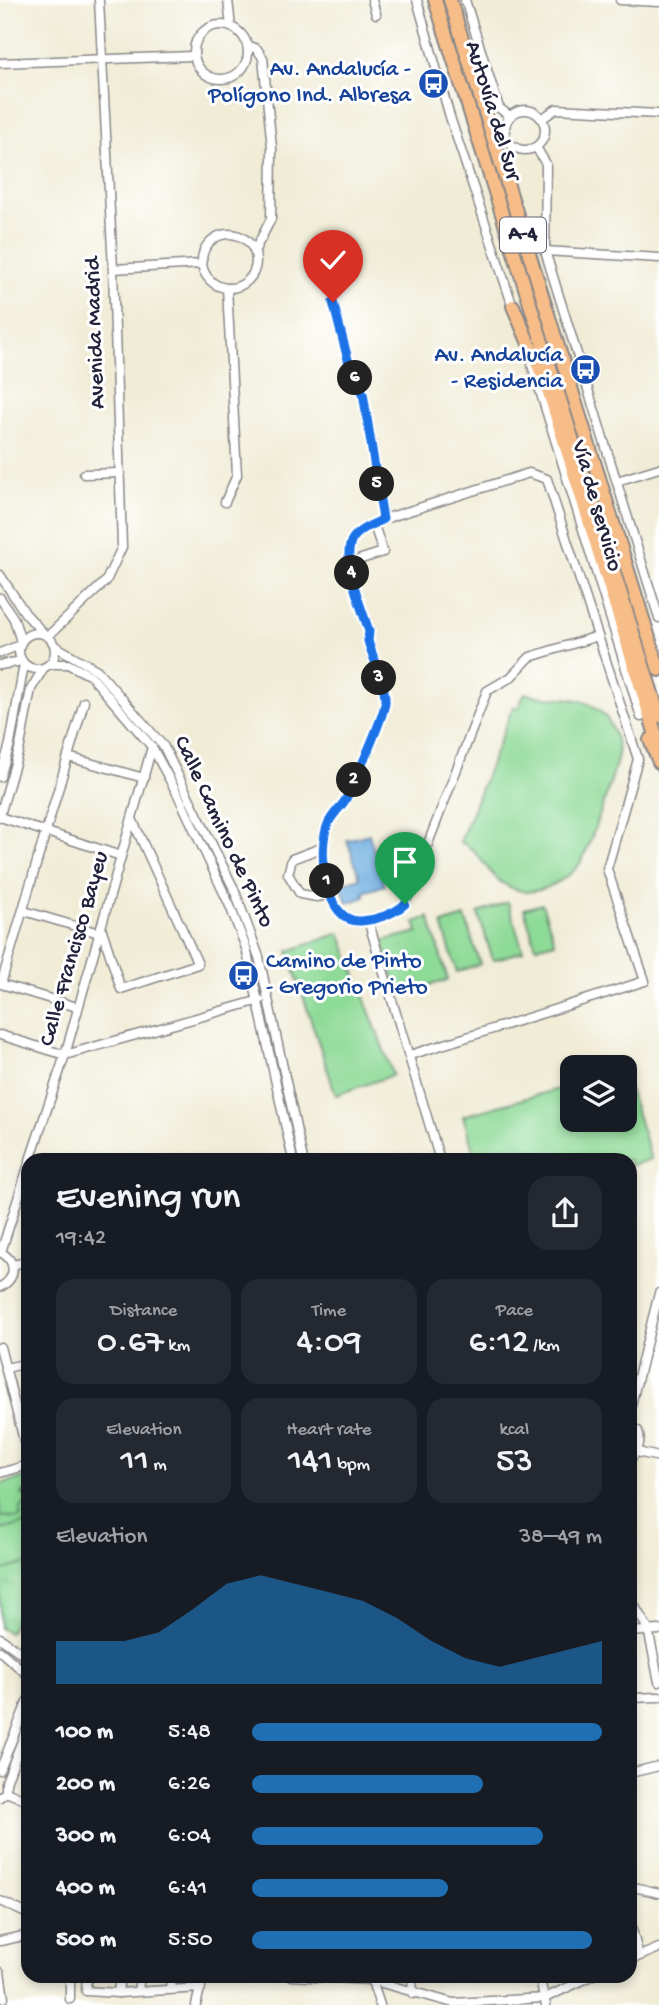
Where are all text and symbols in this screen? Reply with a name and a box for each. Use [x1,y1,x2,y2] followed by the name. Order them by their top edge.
[458,38,527,186] street label: Autovía del Sur
[207,57,412,110] place label: Av. Andalucía - Polígono Ind. Albresa
[417,66,451,100] bus stop icon: Av. Andalucía - Polígono Ind. Albresa
[500,218,546,252] road number: A-4
[303,230,363,302] pin
[314,241,352,279] icon: check
[80,255,112,409] street label: Avenida Madrid
[434,343,564,396] place label: Av. Andalucía - Residencia
[569,352,603,386] bus stop icon: Av. Andalucía - Residencia
[338,360,372,396] pin: 6
[350,366,359,389] text: 6
[564,436,628,575] street label: Vía de servicio
[360,466,394,502] pin: 5
[372,472,382,495] text: 5
[334,556,370,590] pin: 4
[347,561,356,584] text: 4
[362,660,396,696] pin: 3
[374,666,383,689] text: 3
[167,732,279,932] street label: Calle Camino de Pinto
[336,762,372,798] pin: 2
[349,768,358,791] text: 2
[375,832,435,904] pin
[386,843,424,881] icon: arrive
[34,848,116,1049] street label: Calle Francisco Bayeu
[310,864,344,898] pin: 1
[323,869,330,892] text: 1
[266,949,428,1002] place label: Camino de Pinto - Gregorio Prieto
[226,958,260,992] bus stop icon: Camino de Pinto - Gregorio Prieto
[560,1055,637,1132] map controls
[560,1055,637,1132] button: layers
[528,1176,602,1250] button: share
[56,1177,240,1221] text: Evening run
[56,1225,106,1252] text: 19:42
[110,1300,177,1323] text: Distance
[312,1300,346,1323] text: Time
[496,1300,533,1323] text: Pace
[97,1323,164,1364] text: 0.67
[297,1323,361,1364] text: 4:09
[469,1323,529,1364] text: 6:12
[164,1335,190,1358] text: km
[529,1335,560,1358] text: /km
[106,1419,181,1442] text: Elevation
[286,1419,372,1442] text: Heart rate
[499,1419,529,1442] text: kcal
[121,1442,149,1483] text: 11
[288,1442,333,1483] text: 141
[496,1442,533,1483] text: 53
[149,1454,167,1477] text: m
[333,1454,370,1477] text: bpm
[56,1524,147,1551] text: Elevation
[519,1524,602,1551] text: 38–49 m
[56,1719,113,1746] text: 100 m
[168,1719,211,1746] text: 5:48
[56,1771,115,1798] text: 200 m
[168,1771,210,1798] text: 6:26
[56,1823,116,1850] text: 300 m
[168,1823,211,1850] text: 6:04
[56,1875,115,1902] text: 400 m
[168,1875,207,1902] text: 6:41
[56,1927,116,1954] text: 500 m
[168,1927,212,1954] text: 5:50

